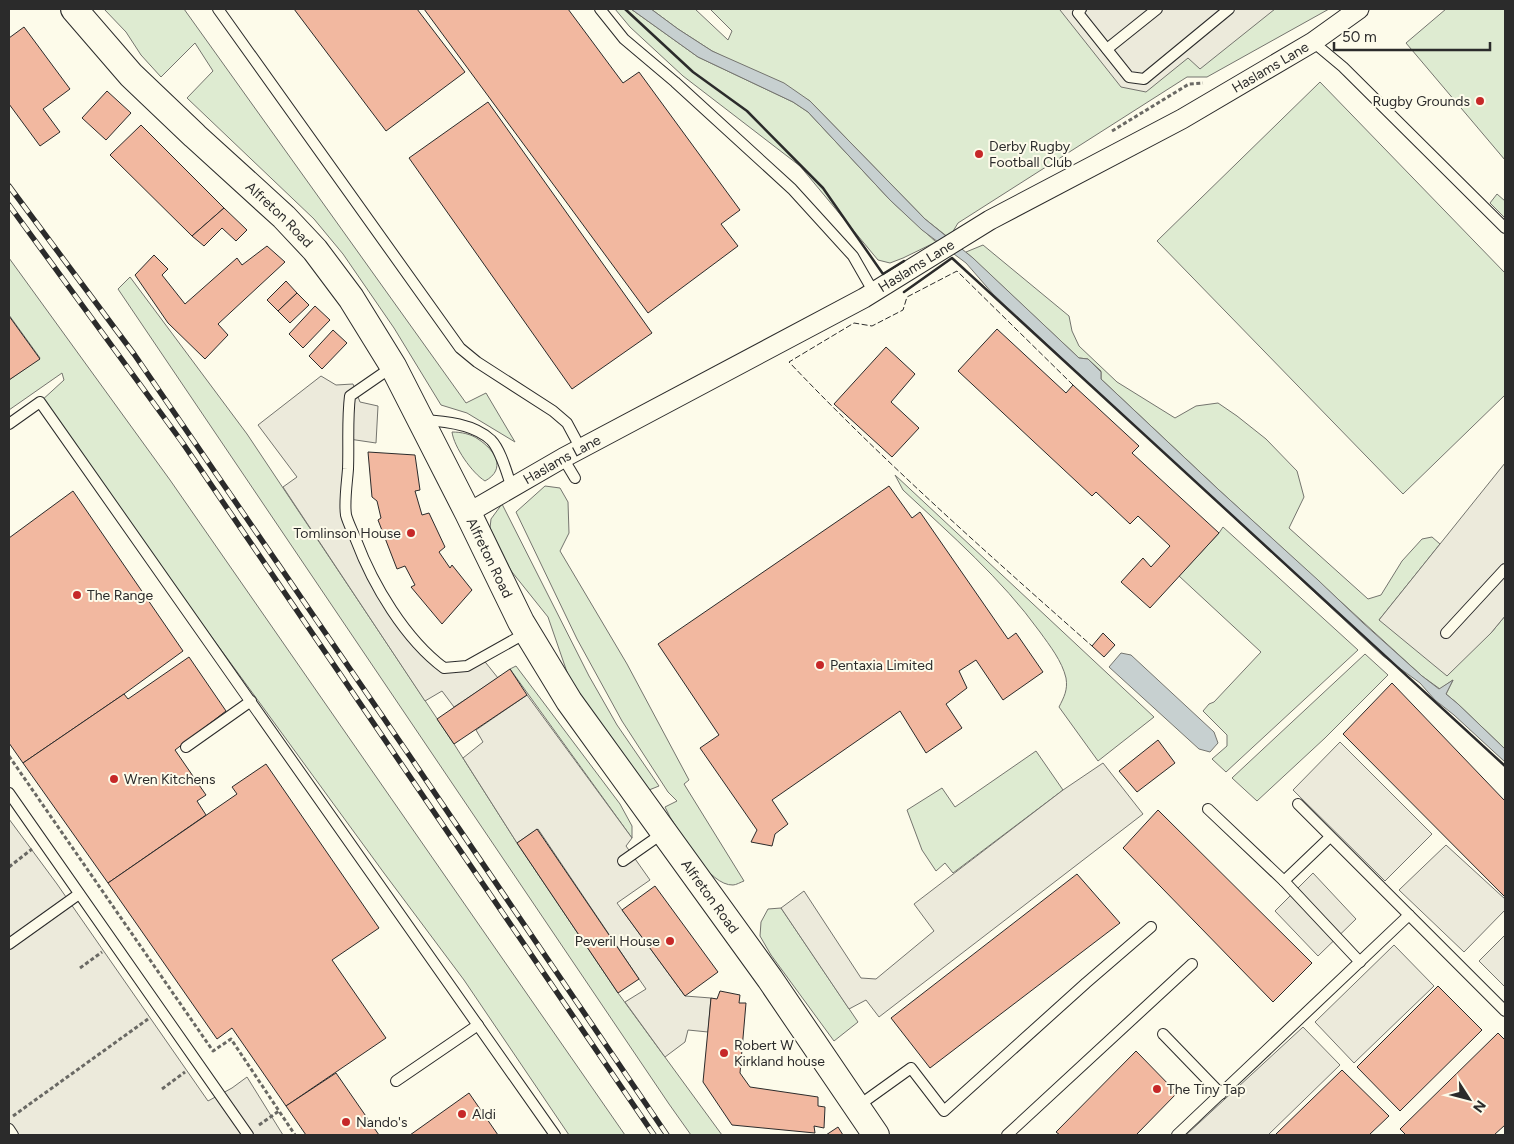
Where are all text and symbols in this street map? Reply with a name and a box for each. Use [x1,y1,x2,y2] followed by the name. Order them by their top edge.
[1334,20,1490,52] scale bar
[1342,28,1377,46] text: 50 m
[1229,38,1312,96] street label: Haslams Lane
[1373,93,1470,110] place label: Rugby Grounds
[1474,95,1486,107] marker: Rugby Grounds
[989,138,1072,171] place label: Derby Rugby Football Club
[973,148,985,160] marker: Derby Rugby Football Club
[242,178,317,251] street label: Alfreton Road
[875,236,958,296] street label: Haslams Lane
[520,431,604,488] street label: Haslams Lane
[463,515,516,601] street label: Alfreton Road
[293,525,401,542] place label: Tomlinson House
[405,527,417,539] marker: Tomlinson House
[87,587,154,604] place label: The Range
[71,589,83,601] marker: The Range
[830,657,933,674] place label: Pentaxia Limited
[814,659,826,671] marker: Pentaxia Limited
[124,771,215,788] place label: Wren Kitchens
[108,773,120,785] marker: Wren Kitchens
[678,856,743,937] street label: Alfreton Road
[575,933,660,950] place label: Peveril House
[664,935,676,947] marker: Peveril House
[734,1037,825,1070] place label: Robert W Kirkland house
[718,1047,730,1059] marker: Robert W Kirkland house
[1444,1074,1494,1124] north arrow
[1167,1081,1245,1098] place label: The Tiny Tap
[1151,1083,1163,1095] marker: The Tiny Tap
[1469,1097,1489,1116] text: N
[472,1106,496,1123] place label: Aldi
[456,1108,468,1120] marker: Aldi
[356,1114,407,1131] place label: Nando's
[340,1116,352,1128] marker: Nando's

